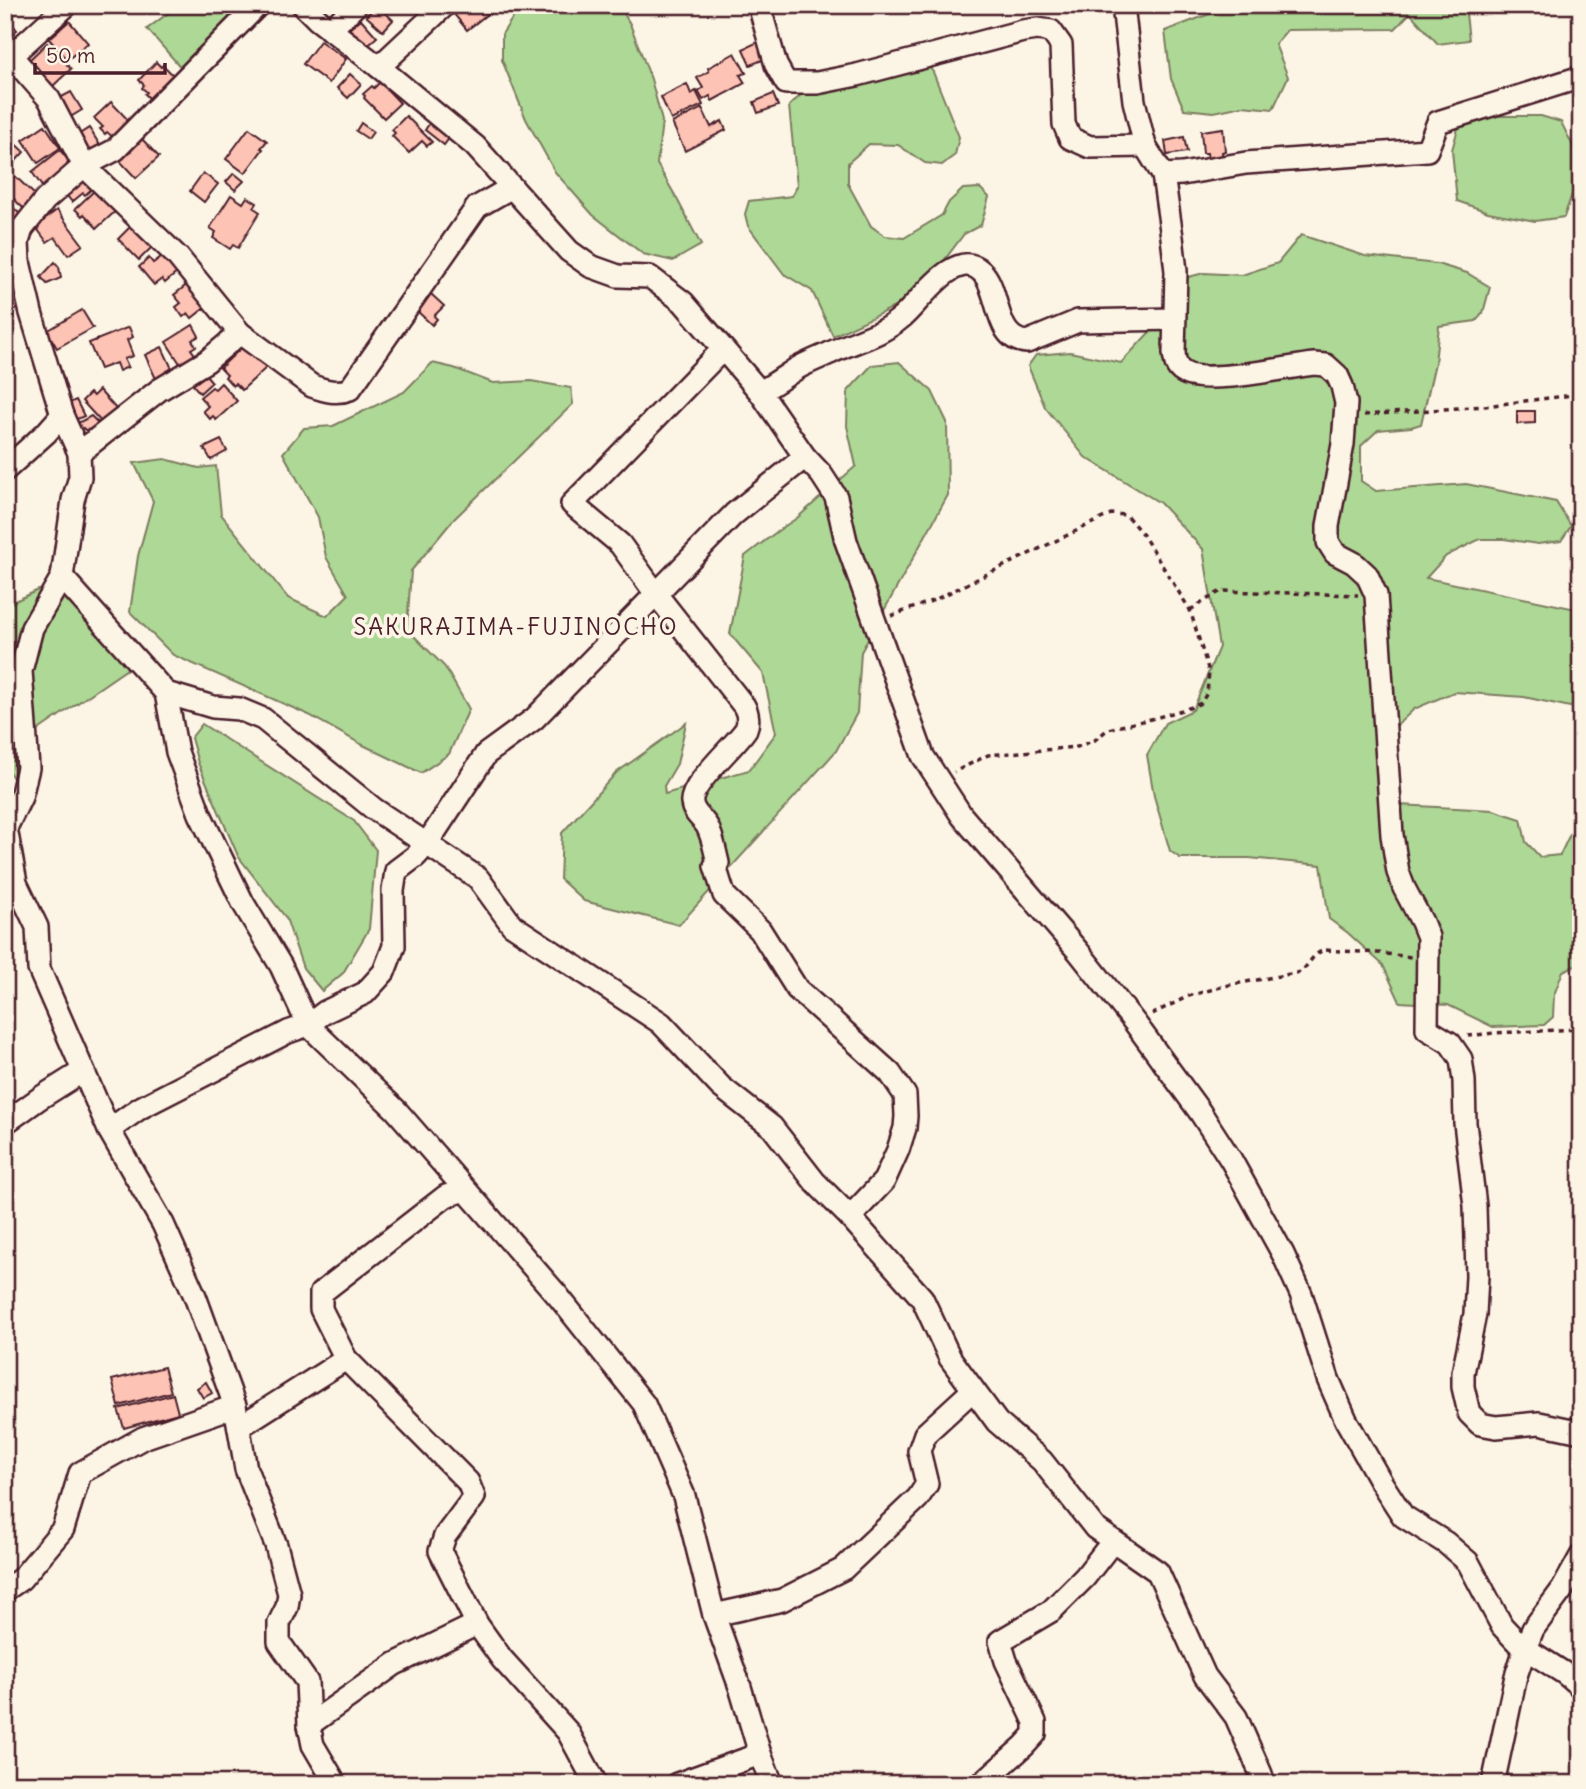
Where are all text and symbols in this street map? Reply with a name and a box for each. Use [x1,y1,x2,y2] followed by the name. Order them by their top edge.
[35,32,164,76] scale bar
[46,42,95,69] text: 50 m
[353,612,679,641] district label: SAKURAJIMA-FUJINOCHO

